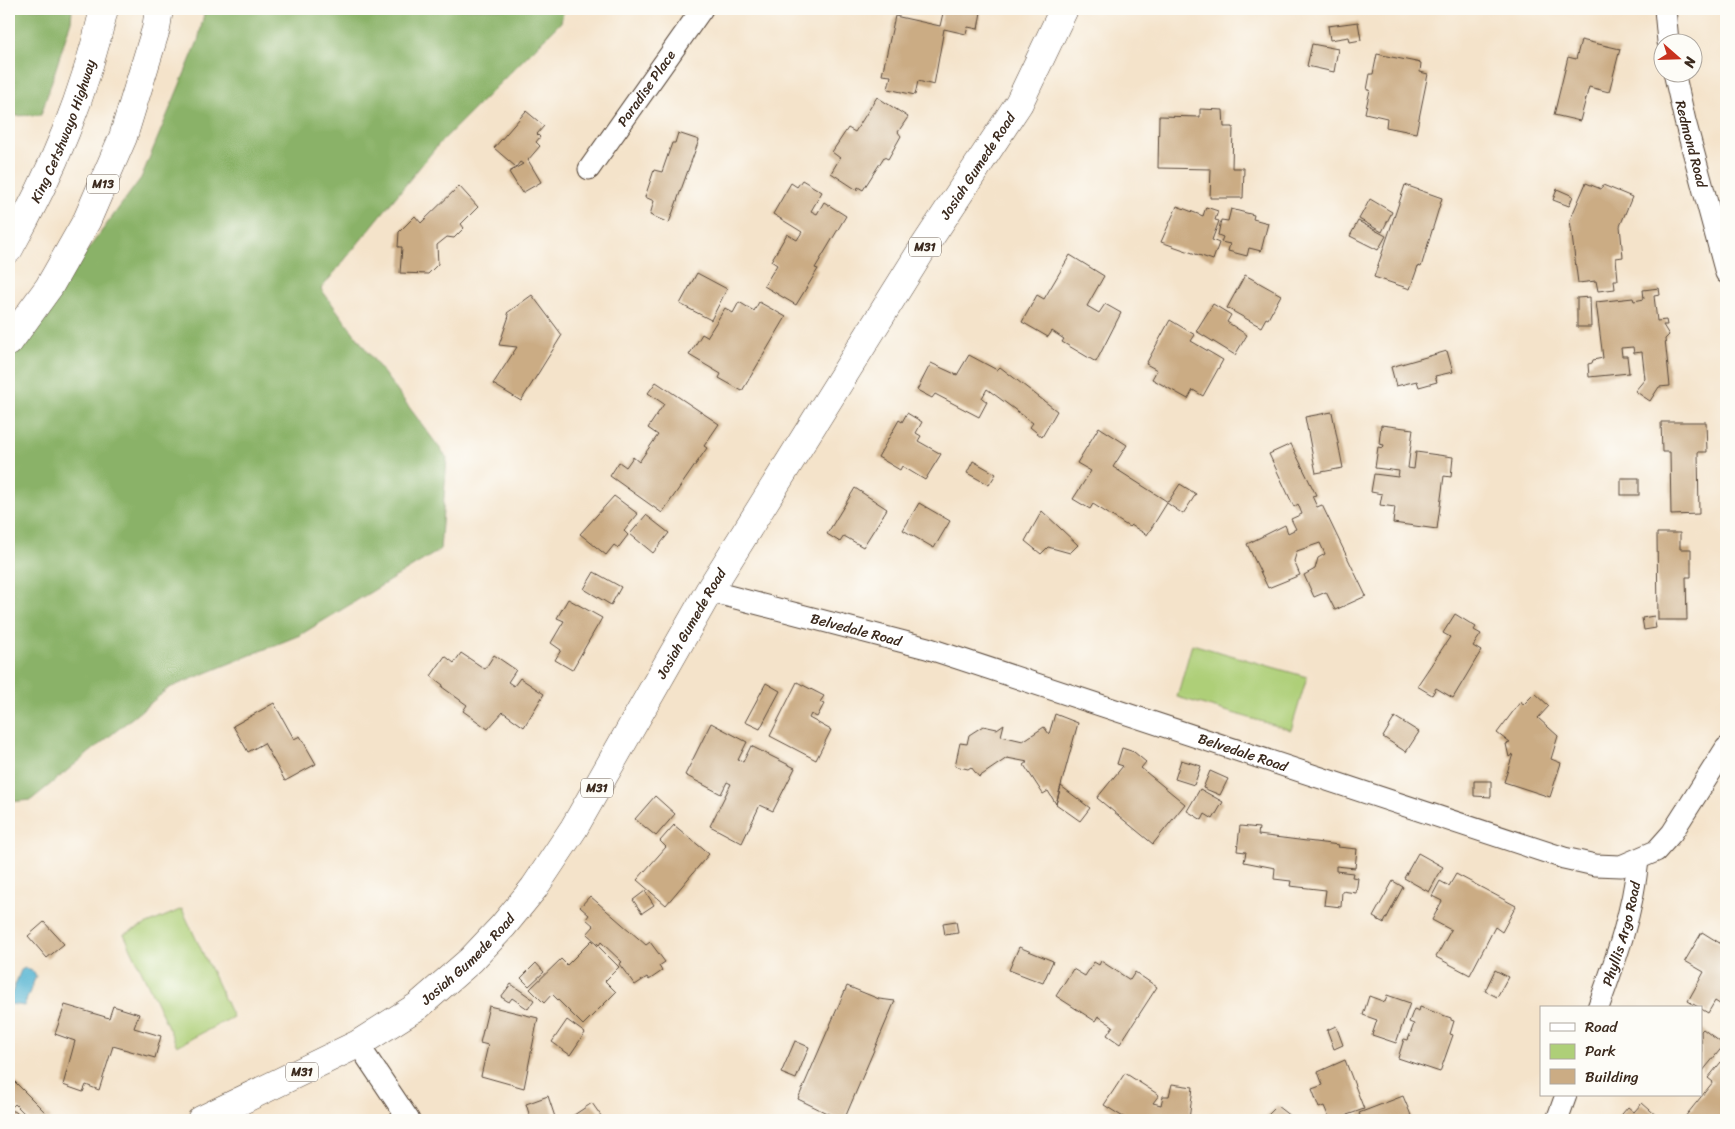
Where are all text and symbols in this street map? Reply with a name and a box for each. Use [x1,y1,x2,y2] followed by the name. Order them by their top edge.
[1652,32,1702,82] north arrow
[611,44,683,132] street label: Paradise Place
[1676,53,1703,71] text: N
[23,56,103,208] street label: King Cetshwayo Highway
[1668,98,1715,192] street label: Redmond Road
[933,106,1023,226] street label: Josiah Gumede Road
[87,174,119,193] road number: M13
[909,238,941,256] road number: M31
[649,562,734,685] street label: Josiah Gumede Road
[808,606,906,654] street label: Belvedale Road
[1195,726,1292,780] street label: Belvedale Road
[581,778,613,798] road number: M31
[1595,878,1648,990] street label: Phyllis Argo Road
[414,907,523,1012] street label: Josiah Gumede Road
[1540,1006,1702,1096] legend
[1585,1014,1618,1040] text: Road
[1585,1038,1616,1064] text: Park
[286,1062,318,1082] road number: M31
[1585,1064,1639,1090] text: Building

